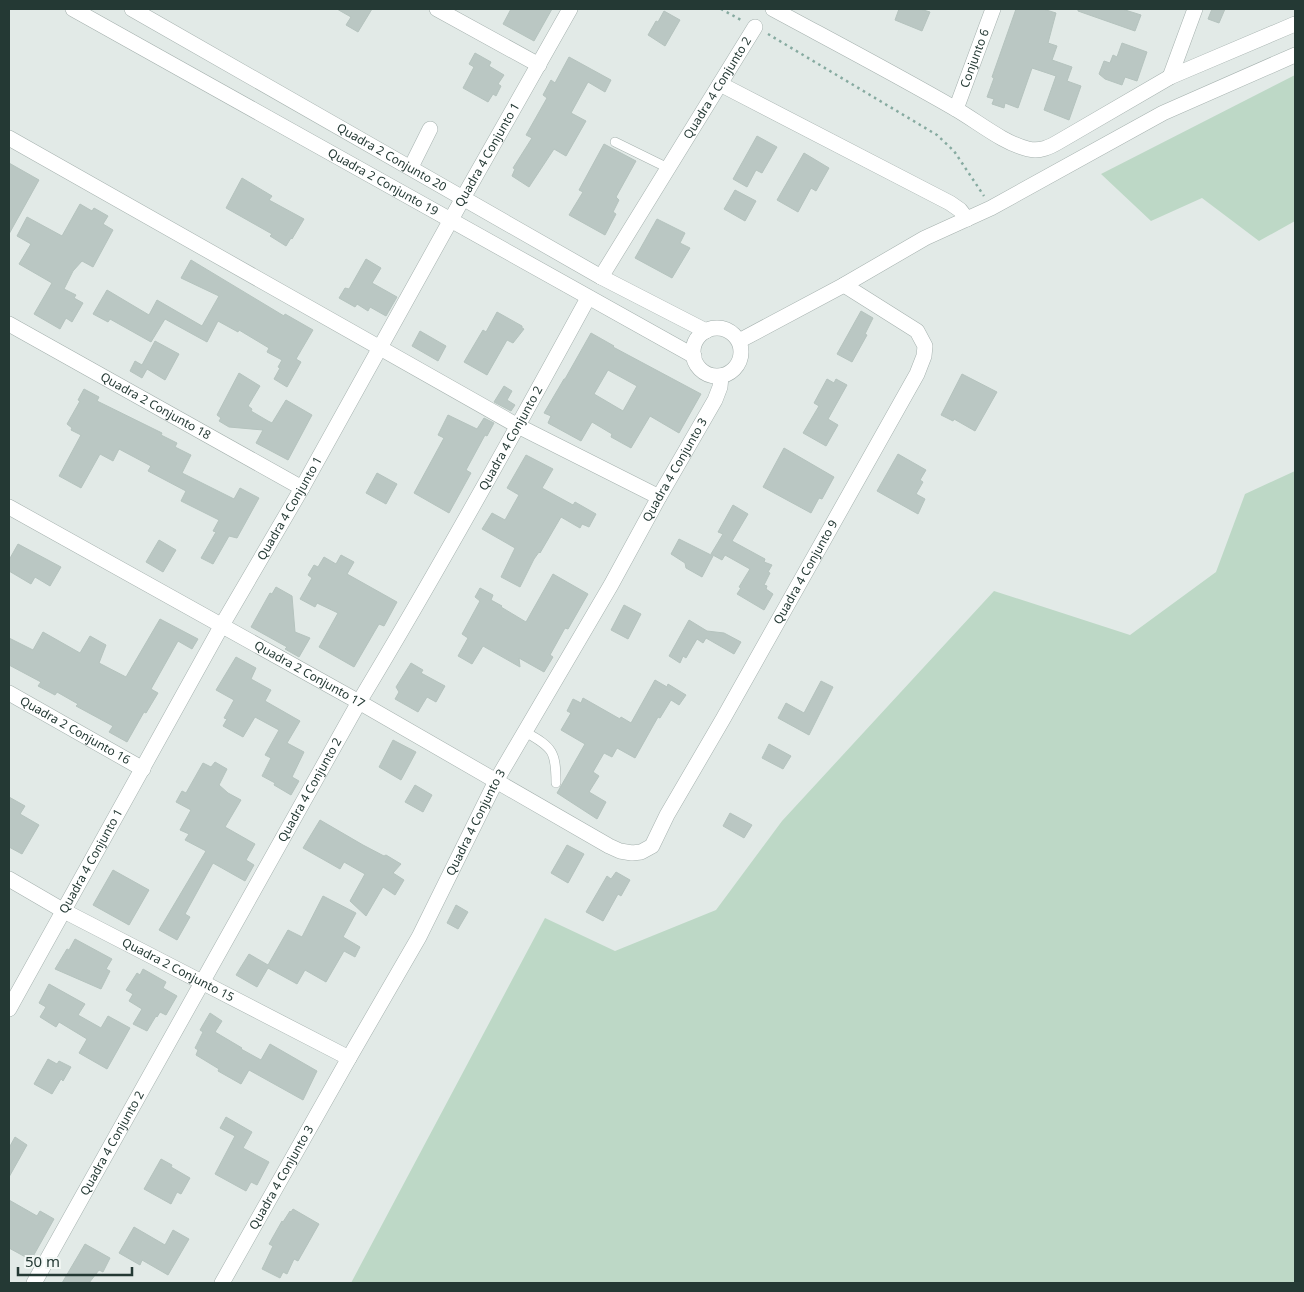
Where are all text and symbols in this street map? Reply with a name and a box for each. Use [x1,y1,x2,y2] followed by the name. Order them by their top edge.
[956,26,993,90] street label: Conjunto 6
[679,33,755,142] street label: Quadra 4 Conjunto 2
[451,99,523,210] street label: Quadra 4 Conjunto 1
[334,119,450,195] street label: Quadra 2 Conjunto 20
[325,144,442,220] street label: Quadra 2 Conjunto 19
[97,368,214,443] street label: Quadra 2 Conjunto 18
[474,383,546,493] street label: Quadra 4 Conjunto 2
[638,414,711,525] street label: Quadra 4 Conjunto 3
[253,453,326,563] street label: Quadra 4 Conjunto 1
[769,517,841,627] street label: Quadra 4 Conjunto 9
[251,636,368,712] street label: Quadra 2 Conjunto 17
[17,692,134,768] street label: Quadra 2 Conjunto 16
[273,734,346,845] street label: Quadra 4 Conjunto 2
[442,766,509,879] street label: Quadra 4 Conjunto 3
[55,806,126,916] street label: Quadra 4 Conjunto 1
[119,933,238,1005] street label: Quadra 2 Conjunto 15
[76,1088,148,1198] street label: Quadra 4 Conjunto 2
[245,1122,317,1233] street label: Quadra 4 Conjunto 3
[18,1244,131,1276] scale bar
[25,1251,60,1271] text: 50 m

